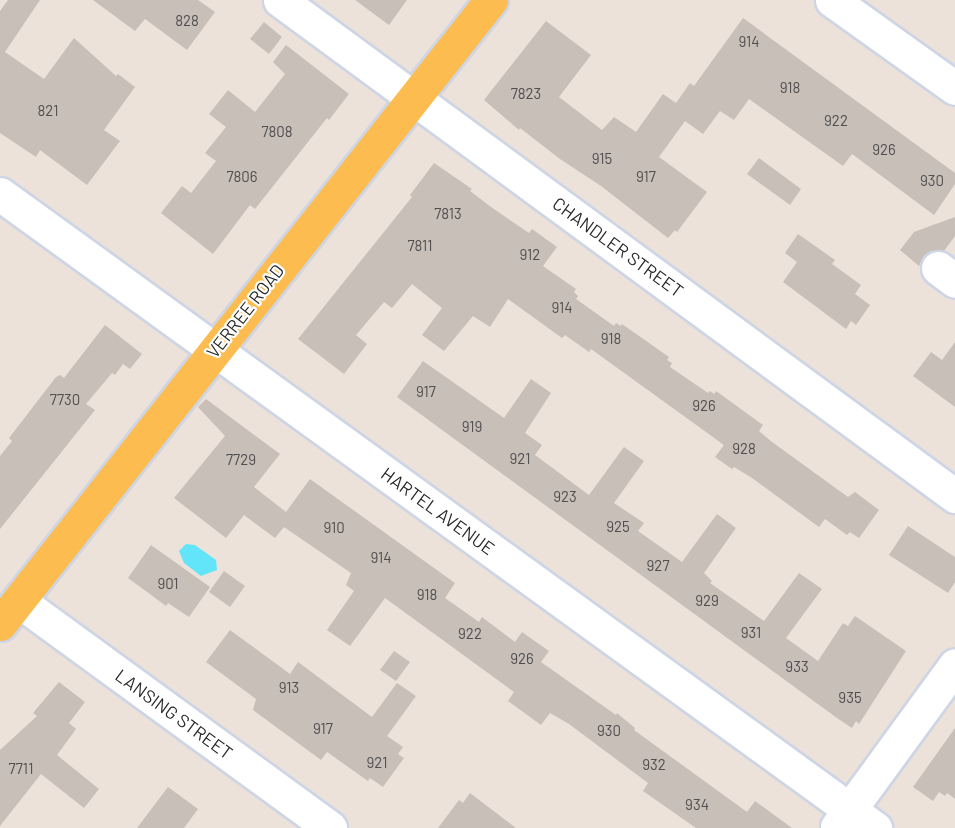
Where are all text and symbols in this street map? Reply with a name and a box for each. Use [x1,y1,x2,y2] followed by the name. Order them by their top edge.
[175,12,199,30] house number: 828
[738,33,760,51] house number: 914
[780,79,800,97] house number: 918
[511,85,541,103] house number: 7823
[38,102,58,120] house number: 821
[824,112,848,130] house number: 922
[261,123,293,141] house number: 7808
[872,141,896,159] house number: 926
[592,150,612,168] house number: 915
[226,168,258,186] house number: 7806
[636,168,656,186] house number: 917
[920,172,944,190] house number: 930
[549,192,687,302] street label: CHANDLER STREET
[434,205,462,223] house number: 7813
[407,237,433,255] house number: 7811
[520,246,540,264] house number: 912
[202,260,288,362] street label: VERREE ROAD
[551,299,573,317] house number: 914
[601,330,621,348] house number: 918
[416,383,436,401] house number: 917
[50,391,80,409] house number: 7730
[692,397,716,415] house number: 926
[462,418,482,436] house number: 919
[732,440,756,458] house number: 928
[510,450,530,468] house number: 921
[226,451,256,469] house number: 7729
[377,463,499,559] street label: HARTEL AVENUE
[553,488,577,506] house number: 923
[606,518,630,536] house number: 925
[323,519,345,537] house number: 910
[370,549,392,567] house number: 914
[647,557,669,575] house number: 927
[157,575,179,593] house number: 901
[417,586,437,604] house number: 918
[695,592,719,610] house number: 929
[741,624,761,642] house number: 931
[458,625,482,643] house number: 922
[510,650,534,668] house number: 926
[785,658,809,676] house number: 933
[111,664,237,764] street label: LANSING STREET
[279,679,299,697] house number: 913
[838,689,862,707] house number: 935
[313,720,333,738] house number: 917
[597,722,621,740] house number: 930
[367,754,387,772] house number: 921
[642,756,666,774] house number: 932
[9,760,33,778] house number: 7711
[685,796,709,814] house number: 934

